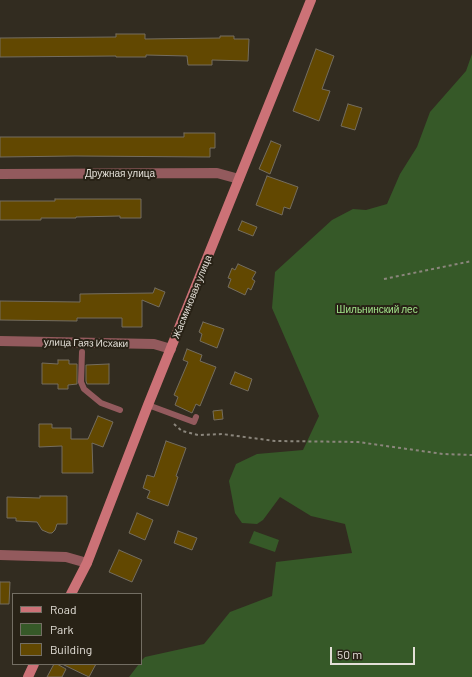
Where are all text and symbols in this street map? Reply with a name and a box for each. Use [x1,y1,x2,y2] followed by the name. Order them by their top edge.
[85,168,155,180] street label: Дружная улица
[170,253,214,341] street label: Жасминовая улица
[336,304,418,316] park label: Шильнинский лес
[44,336,128,350] street label: улица Гаяз Исхаки
[12,593,142,665] legend
[50,602,77,616] text: Road
[50,622,74,636] text: Park
[332,639,417,665] scale bar
[50,642,92,656] text: Building
[337,647,362,661] text: 50 m

